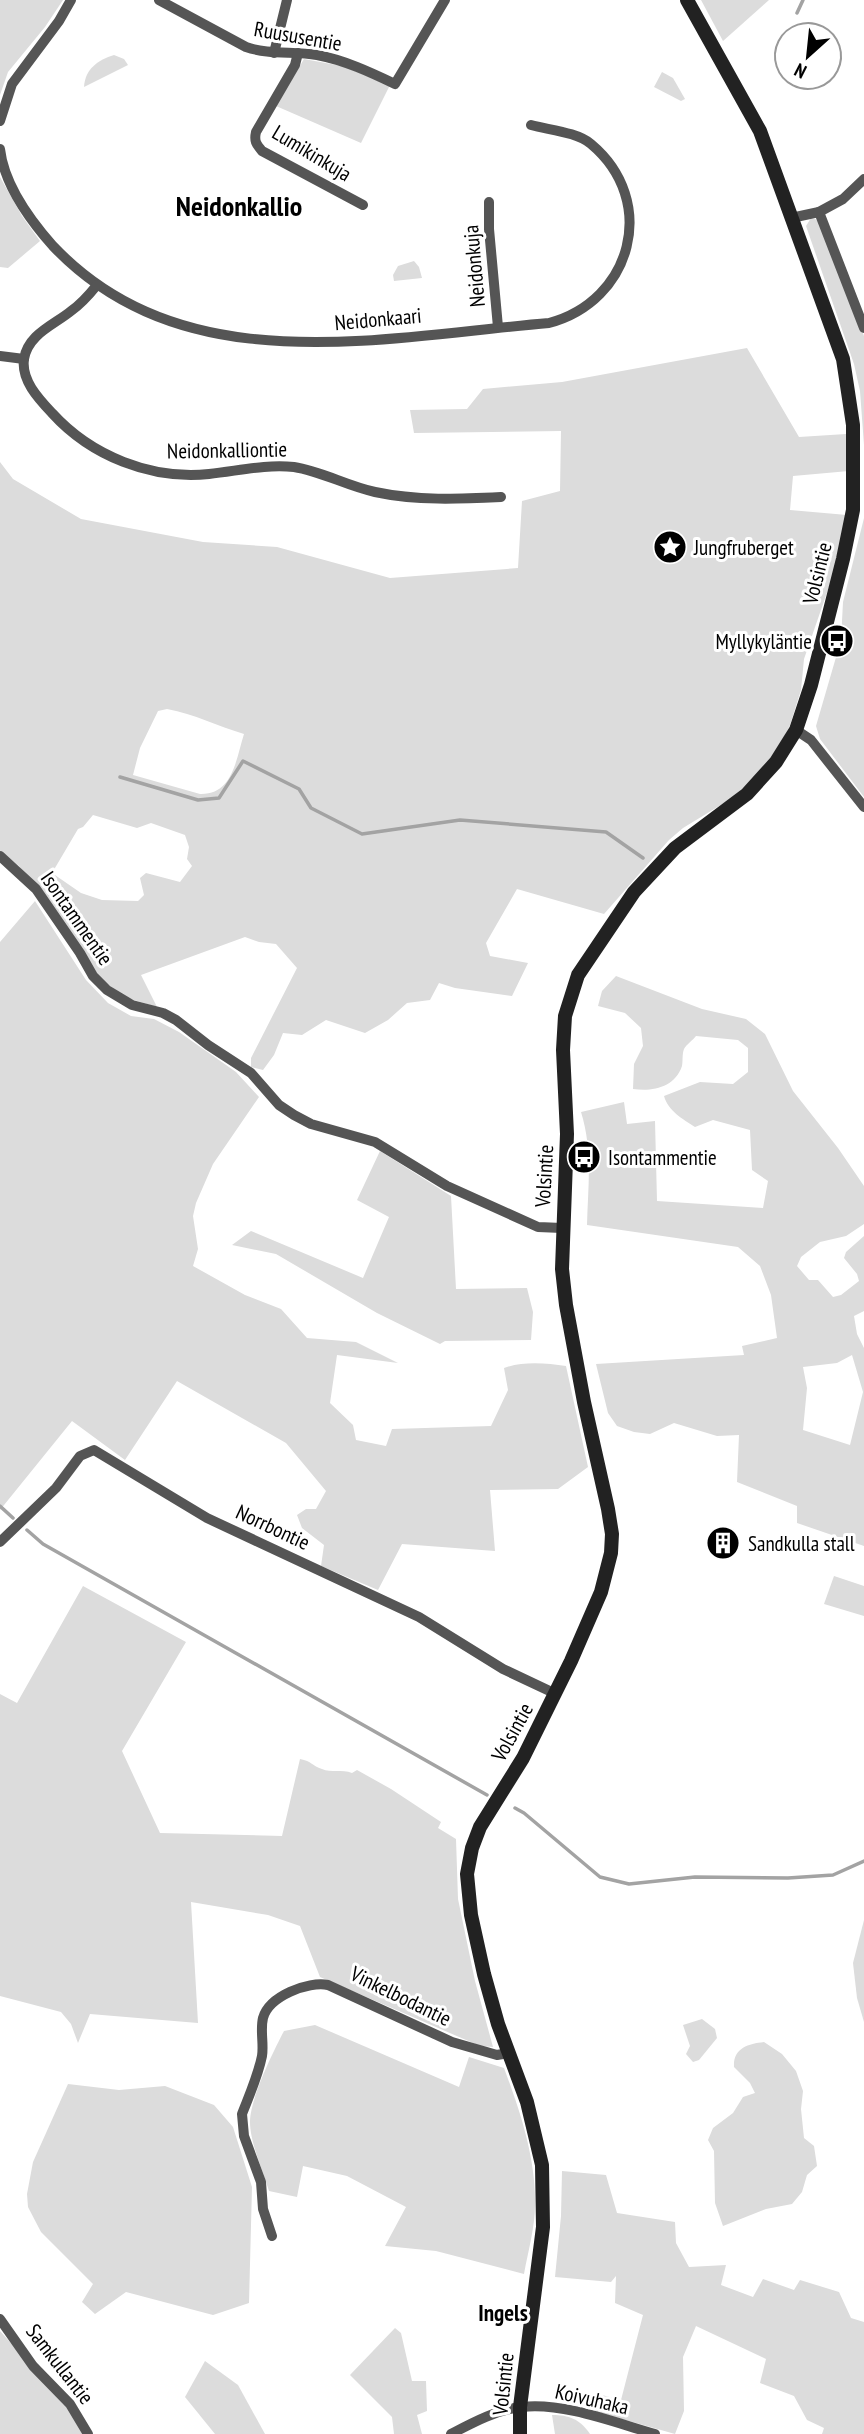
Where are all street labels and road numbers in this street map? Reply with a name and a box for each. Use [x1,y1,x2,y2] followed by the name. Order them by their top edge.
[252,15,344,57] street label: Ruususentie
[267,119,357,187] street label: Lumikinkuja
[457,224,491,308] street label: Neidonkuja
[333,302,423,336] street label: Neidonkaari
[167,435,287,465] street label: Neidonkalliontie
[796,539,838,608] street label: Volsintie
[35,866,119,970] street label: Isontammentie
[529,1144,559,1209] street label: Volsintie
[232,1498,314,1556] street label: Norrbontie
[485,1698,539,1767] street label: Volsintie
[345,1960,456,2032] street label: Vinkelbodantie
[20,2318,100,2410] street label: Samkullantie
[486,2351,520,2418] street label: Volsintie
[553,2377,631,2421] street label: Koivuhaka

